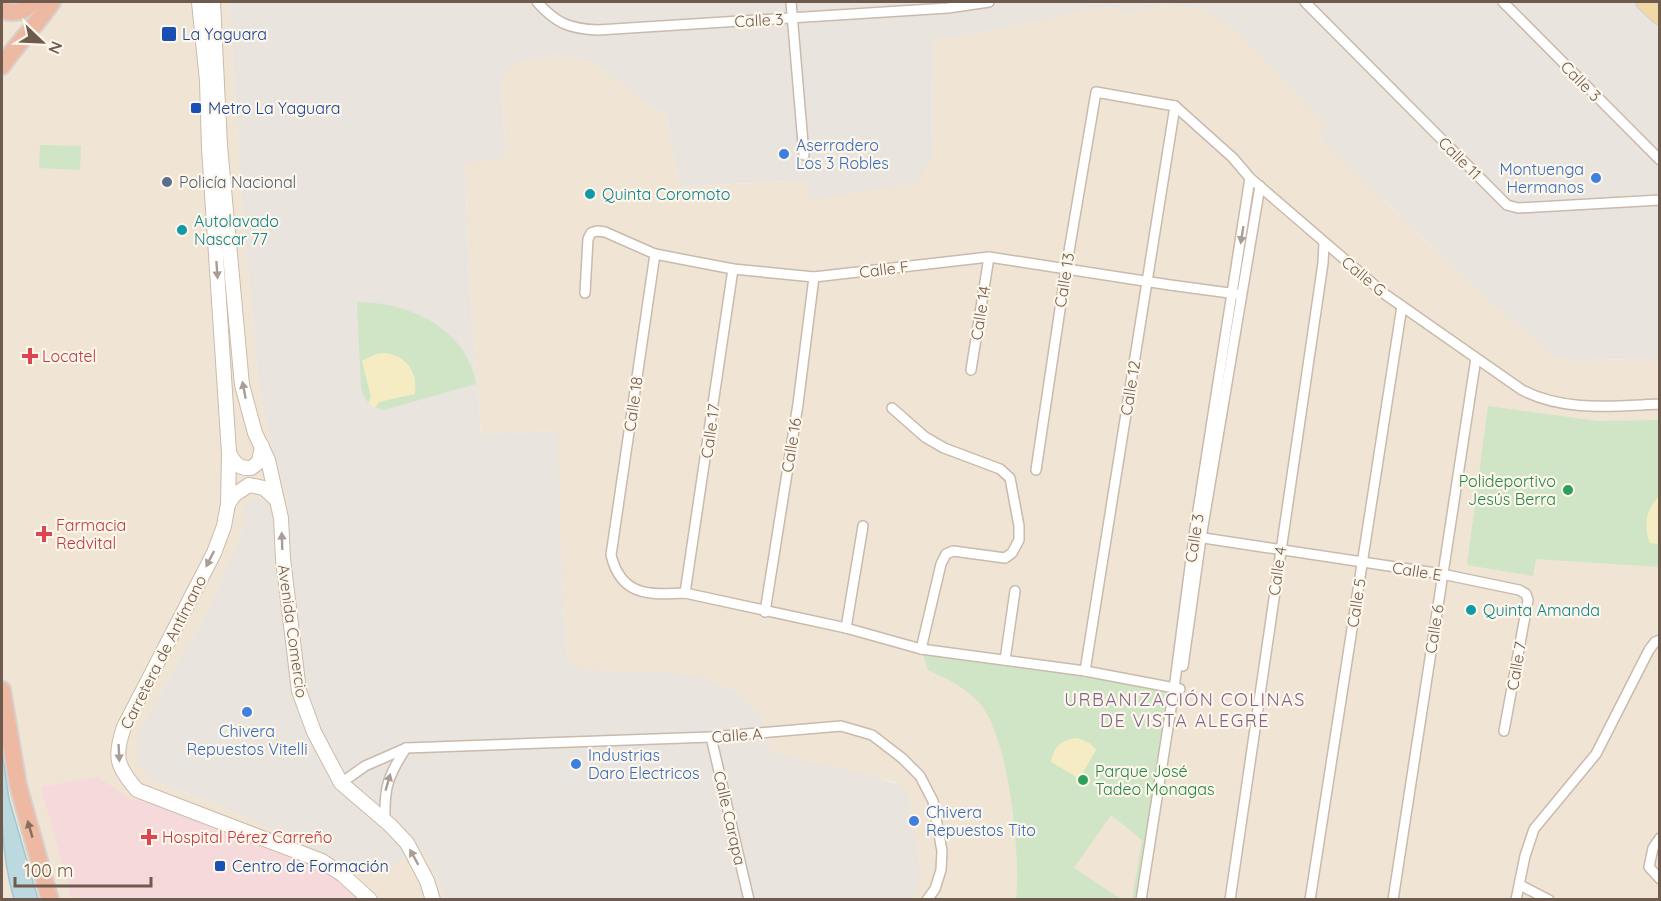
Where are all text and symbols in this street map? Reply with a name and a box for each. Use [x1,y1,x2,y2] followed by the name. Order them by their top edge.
[734,9,784,31] street label: Calle 3
[12,12,72,72] north arrow
[182,24,267,44] place label: La Yaguara
[160,25,178,43] marker: La Yaguara
[44,39,67,57] text: N
[1557,57,1605,105] street label: Calle 3
[208,98,341,118] place label: Metro La Yaguara
[189,101,203,115] marker: Metro La Yaguara
[1434,132,1486,184] street label: Calle 11
[796,135,889,173] place label: Aserradero Los 3 Robles
[777,147,791,161] marker: Aserradero Los 3 Robles
[1499,159,1584,197] place label: Montuenga Hermanos
[1589,171,1603,185] marker: Montuenga Hermanos
[179,172,296,192] place label: Policía Nacional
[160,175,174,189] marker: Policía Nacional
[602,184,731,204] place label: Quinta Coromoto
[583,187,597,201] marker: Quinta Coromoto
[194,211,279,249] place label: Autolavado Nascar 77
[175,223,189,237] marker: Autolavado Nascar 77
[1237,226,1246,245] one-way arrow
[1050,251,1078,309] street label: Calle 13
[1338,252,1390,300] street label: Calle G
[858,256,910,282] street label: Calle F
[212,260,222,279] one-way arrow
[966,284,994,342] street label: Calle 14
[42,346,96,366] place label: Locatel
[23,349,37,363] marker: Locatel
[1116,359,1144,417] street label: Calle 12
[619,375,647,433] street label: Calle 18
[239,380,248,399] one-way arrow
[696,402,724,460] street label: Calle 17
[777,416,805,474] street label: Calle 16
[1459,471,1556,509] place label: Polideportivo Jesús Berra
[1561,483,1575,497] marker: Polideportivo Jesús Berra
[1180,512,1208,564] street label: Calle 3
[56,515,126,553] place label: Farmacia Redvital
[37,527,51,541] marker: Farmacia Redvital
[277,531,287,550] one-way arrow
[1264,545,1290,597] street label: Calle 4
[206,551,215,568] one-way arrow
[1391,557,1443,585] street label: Calle E
[274,563,312,699] street label: Avenida Comercio
[115,572,211,732] street label: Carretera de Antímano
[1342,577,1370,629] street label: Calle 5
[1483,600,1600,620] place label: Quinta Amanda
[1420,603,1448,655] street label: Calle 6
[1464,603,1478,617] marker: Quinta Amanda
[1502,640,1530,692] street label: Calle 7
[1064,688,1306,732] district label: URBANIZACIÓN COLINAS DE VISTA ALEGRE
[240,705,254,719] marker: Chivera Repuestos Vitelli
[186,721,308,759] place label: Chivera Repuestos Vitelli
[711,723,763,747] street label: Calle A
[114,744,123,763] one-way arrow
[588,745,699,783] place label: Industrias Daro Electricos
[569,757,583,771] marker: Industrias Daro Electricos
[1095,761,1214,799] place label: Parque José Tadeo Monagas
[709,769,751,867] street label: Calle Carapa
[384,773,393,791] one-way arrow
[1076,773,1090,787] marker: Parque José Tadeo Monagas
[926,802,1036,840] place label: Chivera Repuestos Tito
[907,814,921,828] marker: Chivera Repuestos Tito
[25,820,34,838] one-way arrow
[162,827,332,847] place label: Hospital Pérez Carreño
[140,828,158,846] marker: Hospital Pérez Carreño
[409,848,419,865] one-way arrow
[15,850,152,888] scale bar
[232,856,389,876] place label: Centro de Formación
[24,859,73,882] text: 100 m
[213,859,227,873] marker: Centro de Formación

